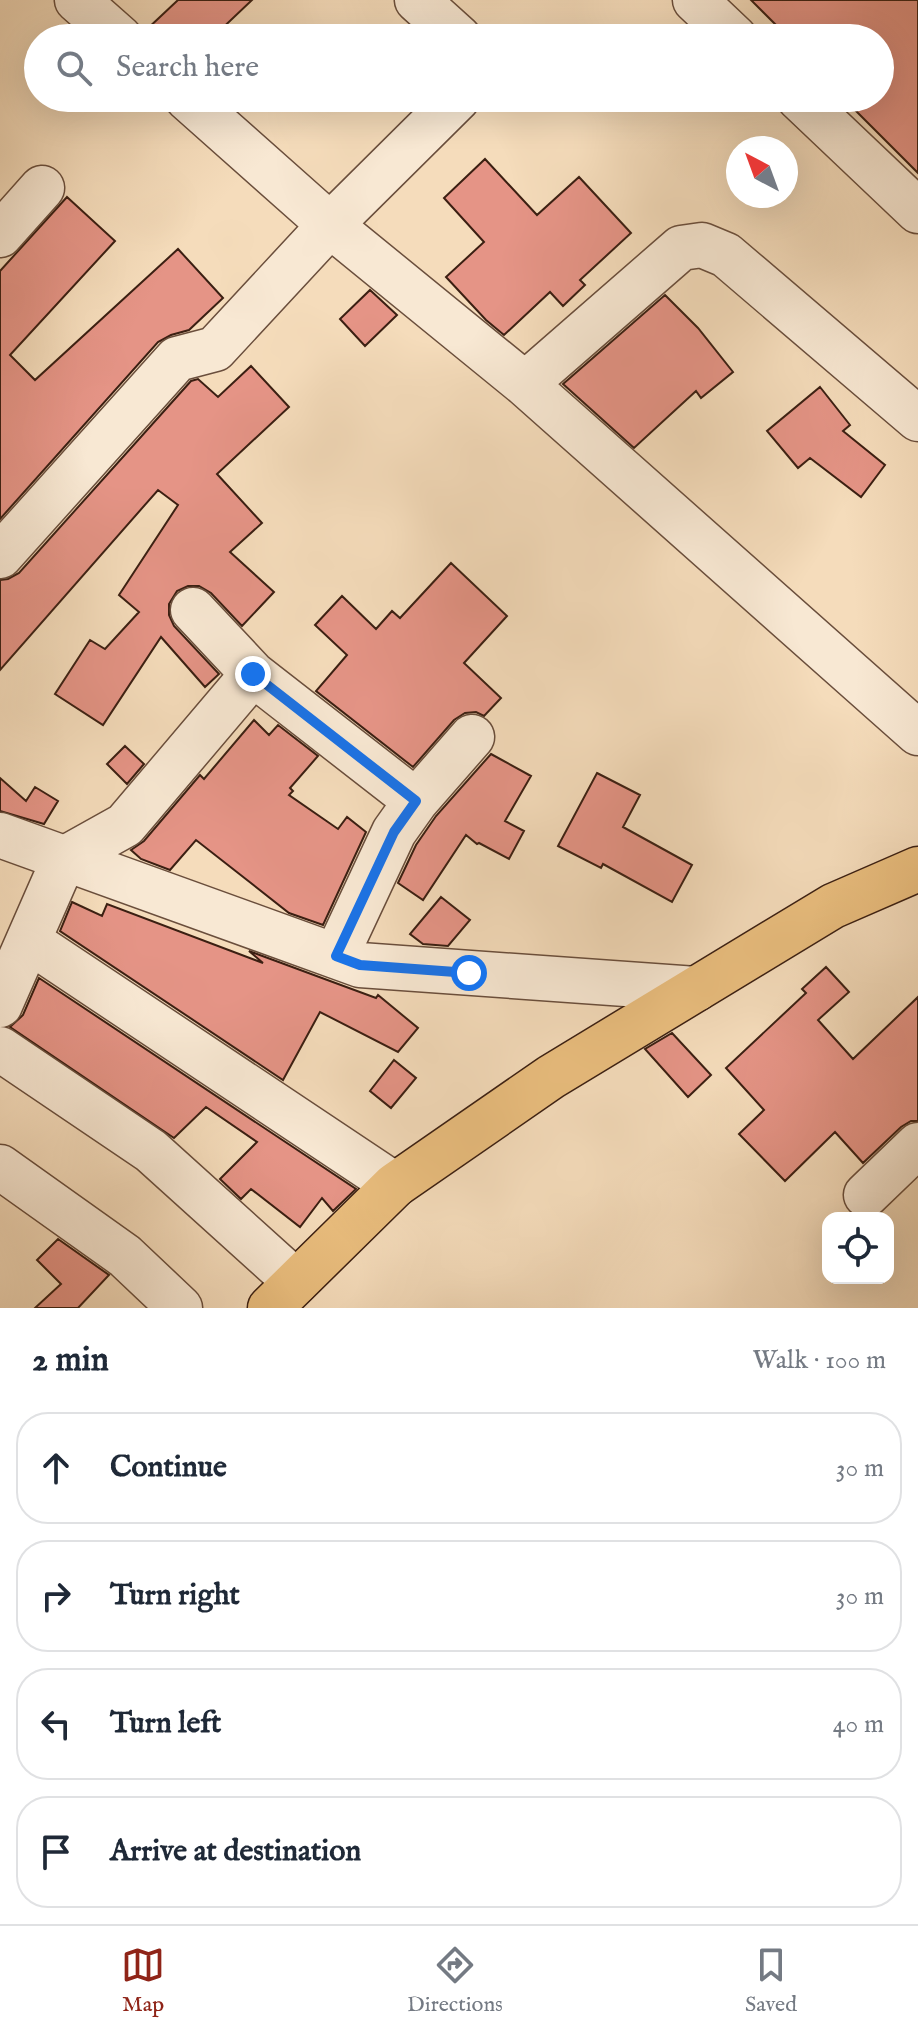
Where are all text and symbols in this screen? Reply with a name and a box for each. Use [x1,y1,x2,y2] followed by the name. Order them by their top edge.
[24,24,894,112] search box
[52,46,96,90] icon: search
[116,49,259,87] text: Search here
[726,136,798,208] north arrow
[235,656,271,692] route end
[451,955,487,991] route start
[822,1212,894,1284] map controls
[822,1212,894,1284] button: locate
[32,1339,109,1382] text: 2 min
[753,1344,886,1377] text: Walk · 100 m
[34,1446,78,1490] icon: ahead
[110,1449,227,1487] text: Continue
[836,1452,884,1485] text: 30 m
[34,1574,78,1618] icon: right
[110,1577,240,1615] text: Turn right
[836,1580,884,1613] text: 30 m
[34,1702,78,1746] icon: left
[110,1705,221,1743] text: Turn left
[833,1708,884,1741] text: 40 m
[34,1830,78,1874] icon: arrive
[110,1833,361,1871] text: Arrive at destination
[121,1943,165,2019] tab: Map
[407,1943,503,2019] tab: Directions
[745,1943,797,2019] tab: Saved

